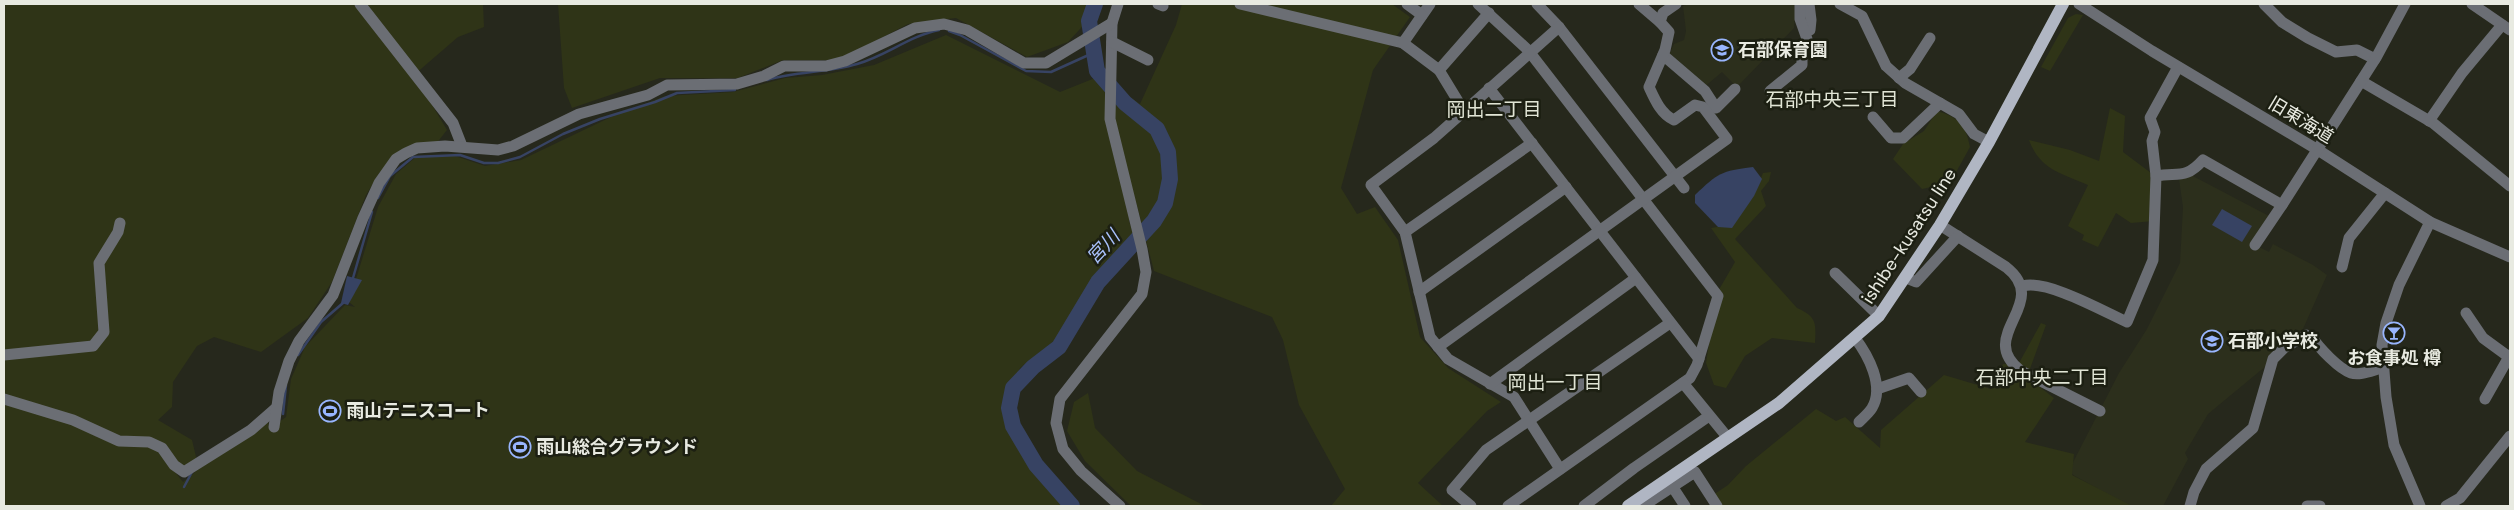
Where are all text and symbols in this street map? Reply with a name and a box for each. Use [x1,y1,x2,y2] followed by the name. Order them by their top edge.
[1710,38,1734,62] school or university icon: 石部保育園
[1738,38,1828,62] place label: 石部保育園
[1765,87,1899,112] district label: 石部中央三丁目
[2264,91,2338,149] street label: 旧東海道
[1446,97,1542,122] district label: 岡出二丁目
[1856,163,1962,309] street label: ishibe-kusatsu line
[1081,223,1126,269] water label: 宮川
[2382,321,2406,345] bar icon: お食事処 樽
[2200,329,2224,353] school or university icon: 石部小学校
[2228,329,2318,353] place label: 石部小学校
[2347,346,2441,370] place label: お食事処 樽
[1975,365,2109,390] district label: 石部中央二丁目
[1507,370,1603,395] district label: 岡出一丁目
[318,399,342,423] sports icon: 雨山テニスコート
[346,399,490,423] place label: 雨山テニスコート
[508,435,532,459] sports icon: 雨山総合グラウンド
[536,435,698,459] place label: 雨山総合グラウンド

